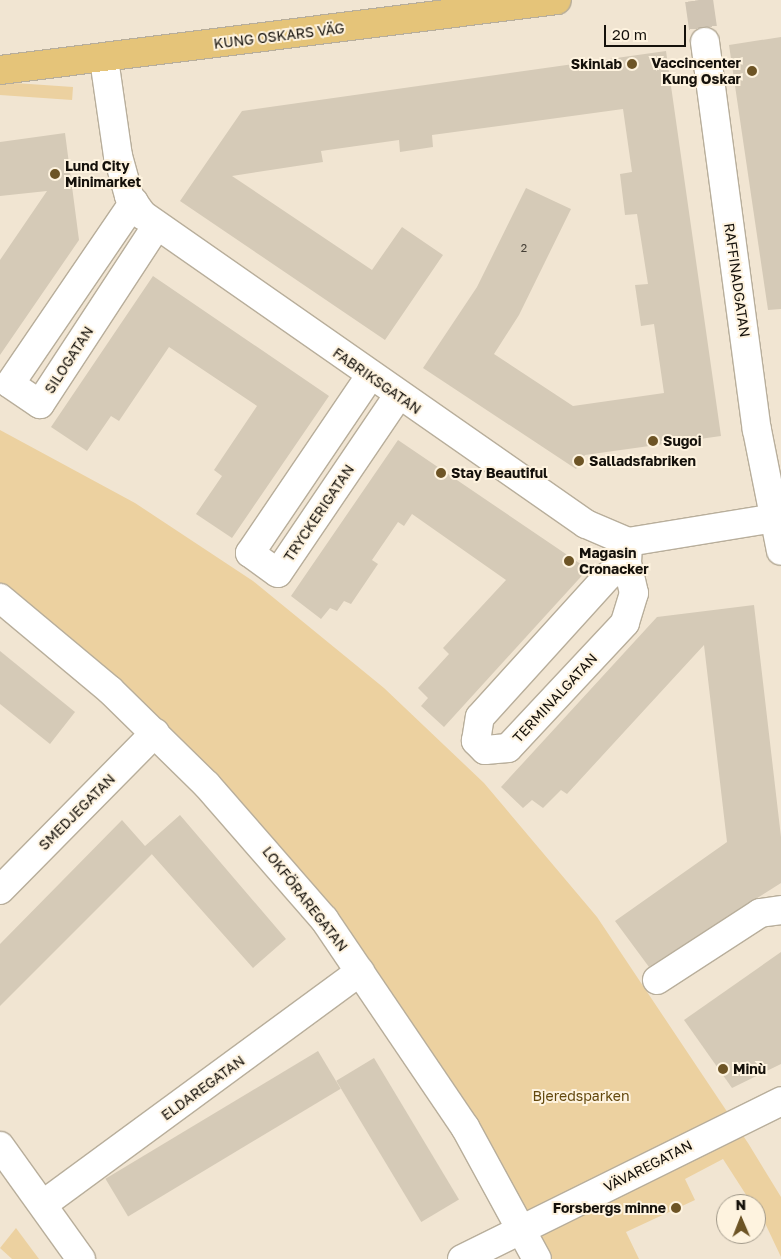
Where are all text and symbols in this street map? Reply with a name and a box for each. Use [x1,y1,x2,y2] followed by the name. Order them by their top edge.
[606,15,688,47] scale bar
[213,20,345,52] street label: KUNG OSKARS VÄG
[612,25,647,43] text: 20 m
[651,55,741,88] place label: Vaccincenter Kung Oskar
[571,56,622,72] place label: Skinlab
[626,58,638,70] marker: Skinlab
[745,64,759,78] marker: Vaccincenter Kung Oskar
[65,158,141,190] place label: Lund City Minimarket
[49,168,61,180] marker: Lund City Minimarket
[721,222,753,338] street label: RAFFINADGATAN
[521,241,527,255] house number: 2
[41,323,97,397] street label: SILOGATAN
[330,344,424,418] street label: FABRIKSGATAN
[663,433,702,449] place label: Sugoi
[647,435,659,447] marker: Sugoi
[589,453,696,469] place label: Salladsfabriken
[573,455,585,467] marker: Salladsfabriken
[280,461,358,565] street label: TRYCKERIGATAN
[451,465,548,481] place label: Stay Beautiful
[435,467,447,479] marker: Stay Beautiful
[579,545,649,578] place label: Magasin Cronacker
[563,555,575,567] marker: Magasin Cronacker
[509,650,601,746] street label: TERMINALGATAN
[35,770,119,854] street label: SMEDJEGATAN
[259,843,351,955] street label: LOKFÖRAREGATAN
[158,1052,248,1124] street label: ELDAREGATAN
[733,1061,766,1077] place label: Minù
[717,1063,729,1075] marker: Minù
[532,1088,630,1104] park label: Bjeredsparken
[601,1136,695,1196] street label: VÄVAREGATAN
[716,1194,766,1244] north arrow
[735,1196,746,1213] text: N
[553,1200,666,1216] place label: Forsbergs minne
[670,1202,682,1214] marker: Forsbergs minne

